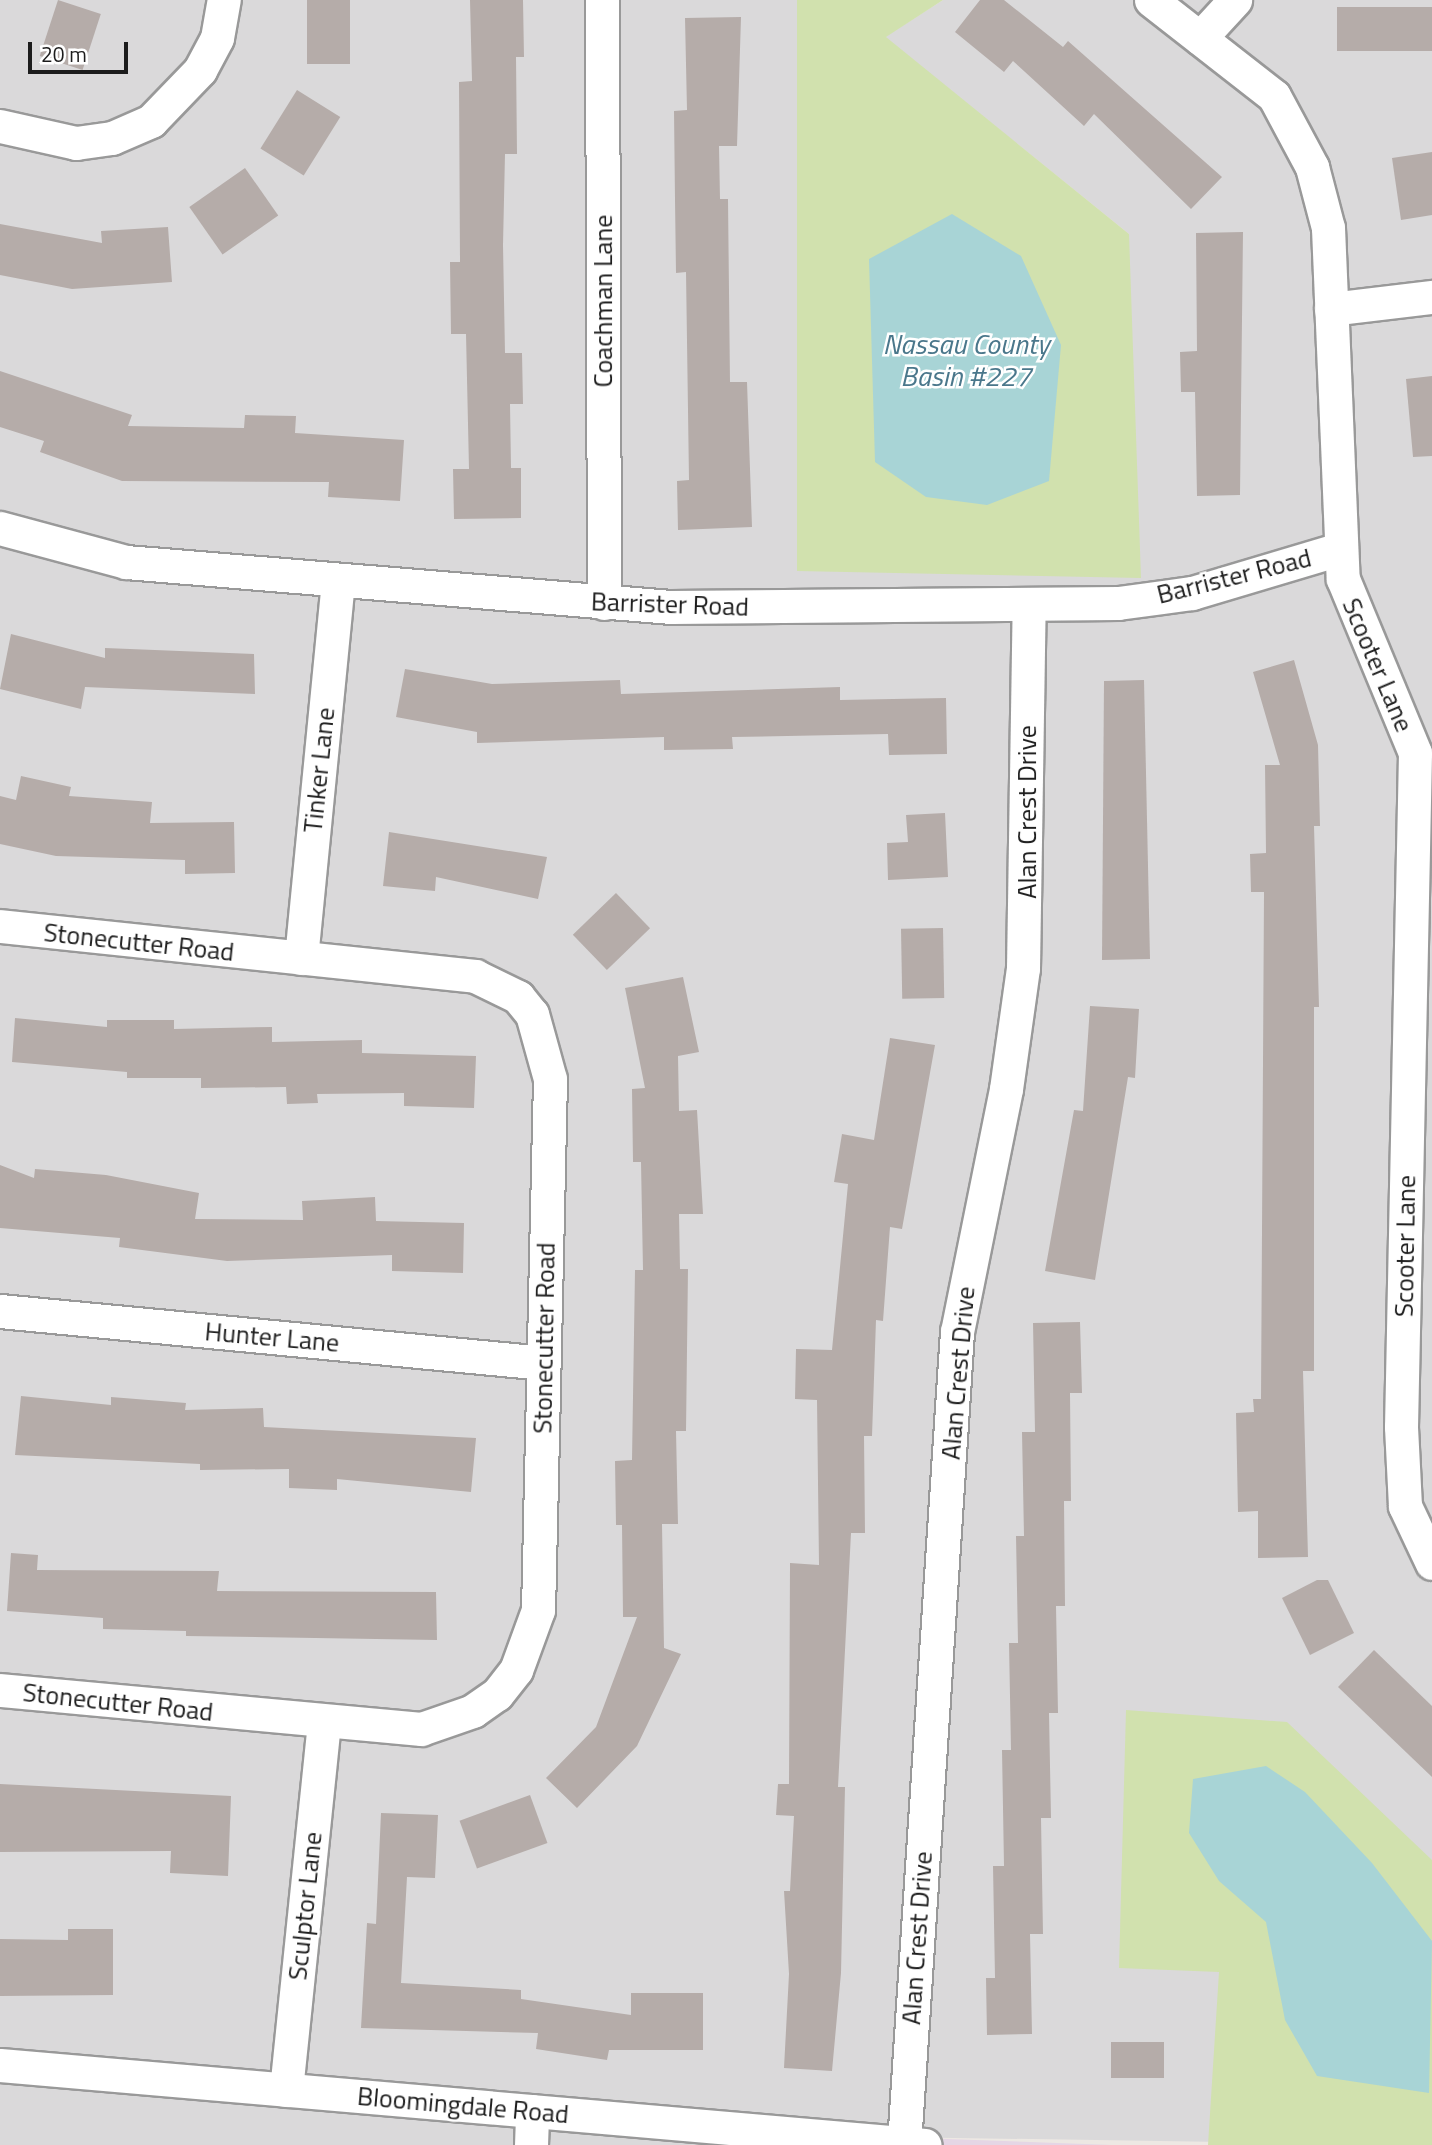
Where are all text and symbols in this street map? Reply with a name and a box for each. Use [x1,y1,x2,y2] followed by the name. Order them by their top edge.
[32,28,131,72] scale bar
[41,38,87,70] text: 20 m
[587,215,619,387] street label: Coachman Lane
[883,327,1049,393] water label: Nassau County Basin #227
[1154,542,1314,610] street label: Barrister Road
[590,586,750,622] street label: Barrister Road
[1336,593,1420,737] street label: Scooter Lane
[297,706,341,834] street label: Tinker Lane
[1011,725,1043,899] street label: Alan Crest Drive
[42,916,236,968] street label: Stonecutter Road
[1388,1175,1422,1317] street label: Scooter Lane
[527,1242,561,1434] street label: Stonecutter Road
[935,1285,981,1461] street label: Alan Crest Drive
[204,1316,340,1358] street label: Hunter Lane
[21,1676,215,1728] street label: Stonecutter Road
[282,1830,328,1982] street label: Sculptor Lane
[895,1850,939,2026] street label: Alan Crest Drive
[356,2080,570,2130] street label: Bloomingdale Road

